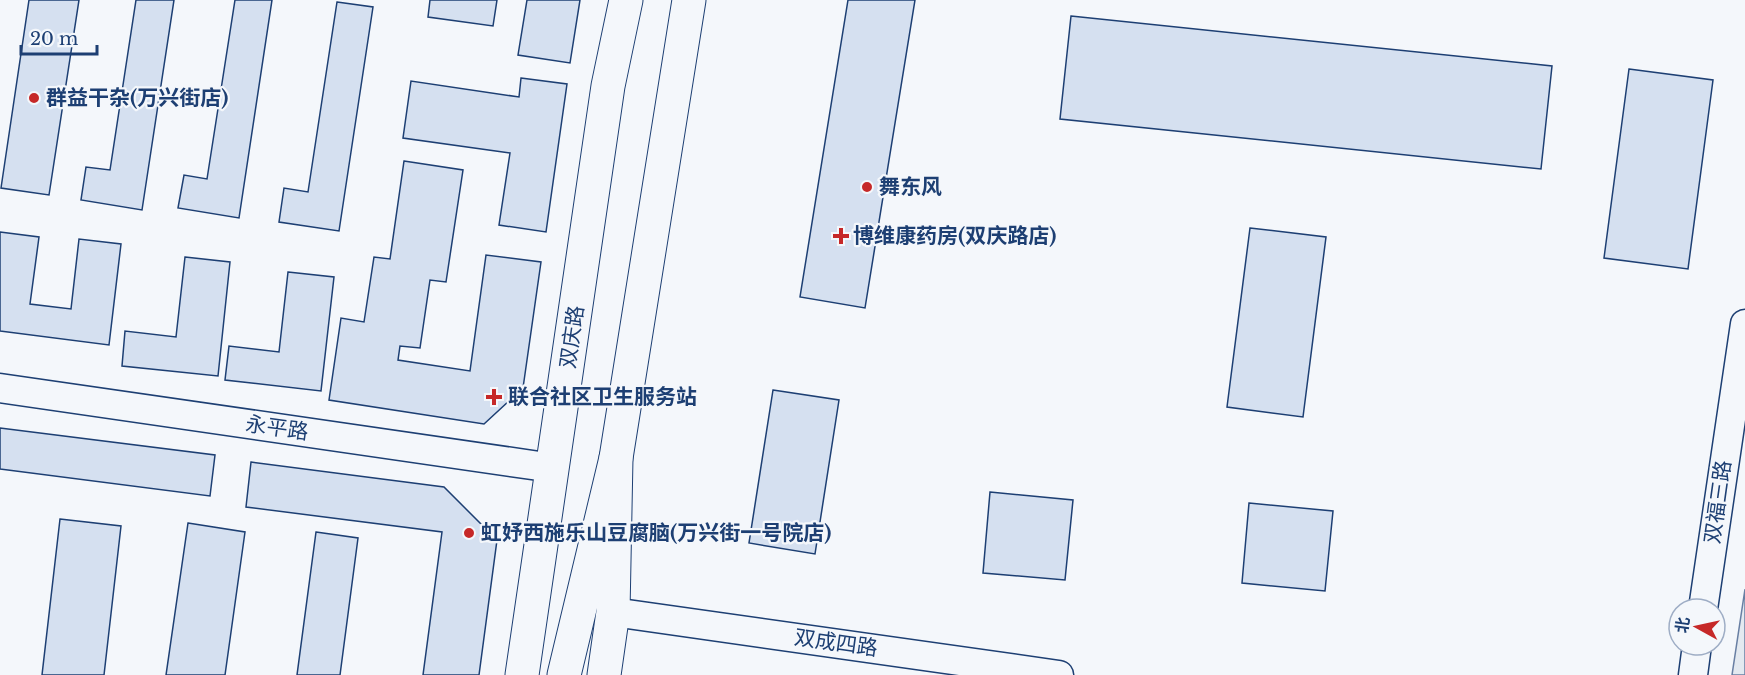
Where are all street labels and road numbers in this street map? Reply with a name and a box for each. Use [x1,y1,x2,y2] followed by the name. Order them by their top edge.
[555,304,589,370] street label: 双庆路
[244,411,310,445] street label: 永平路
[1699,459,1737,545] street label: 双福三路
[793,624,879,662] street label: 双成四路

